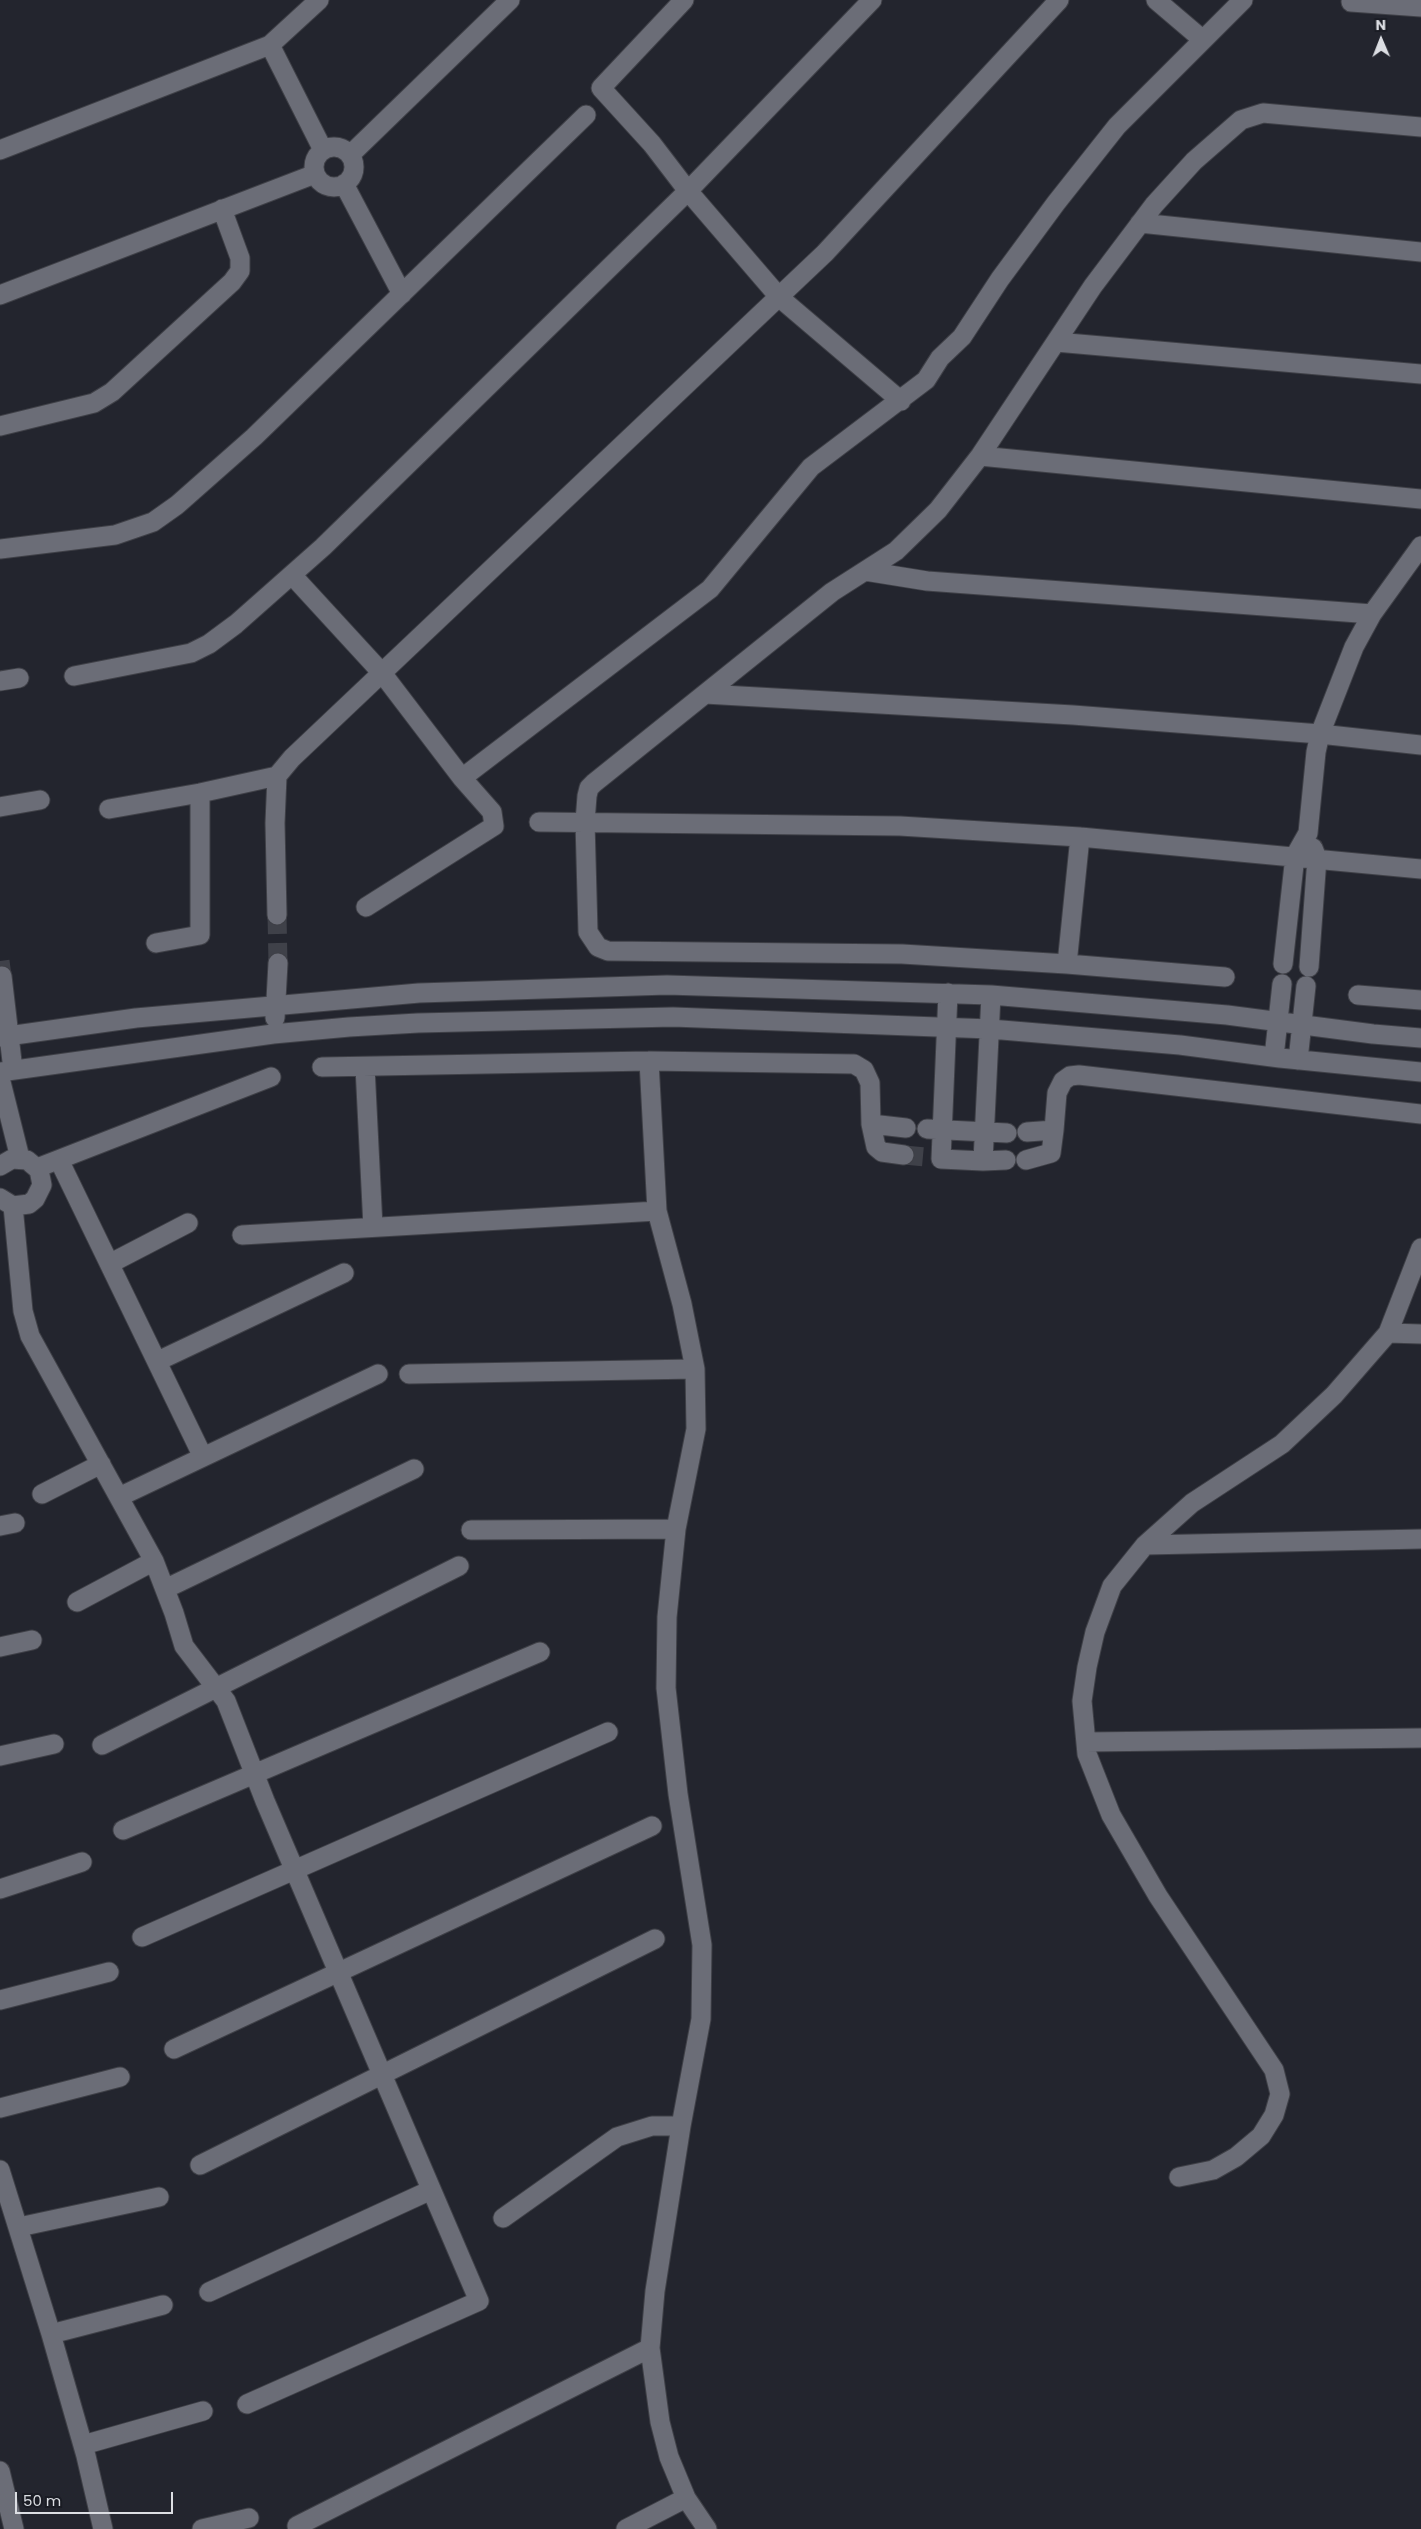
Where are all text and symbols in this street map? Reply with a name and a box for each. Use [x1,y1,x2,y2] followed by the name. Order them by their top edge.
[1356,15,1406,65] north arrow
[1375,15,1386,35] text: N
[18,2482,175,2514] scale bar
[23,2490,61,2511] text: 50 m

